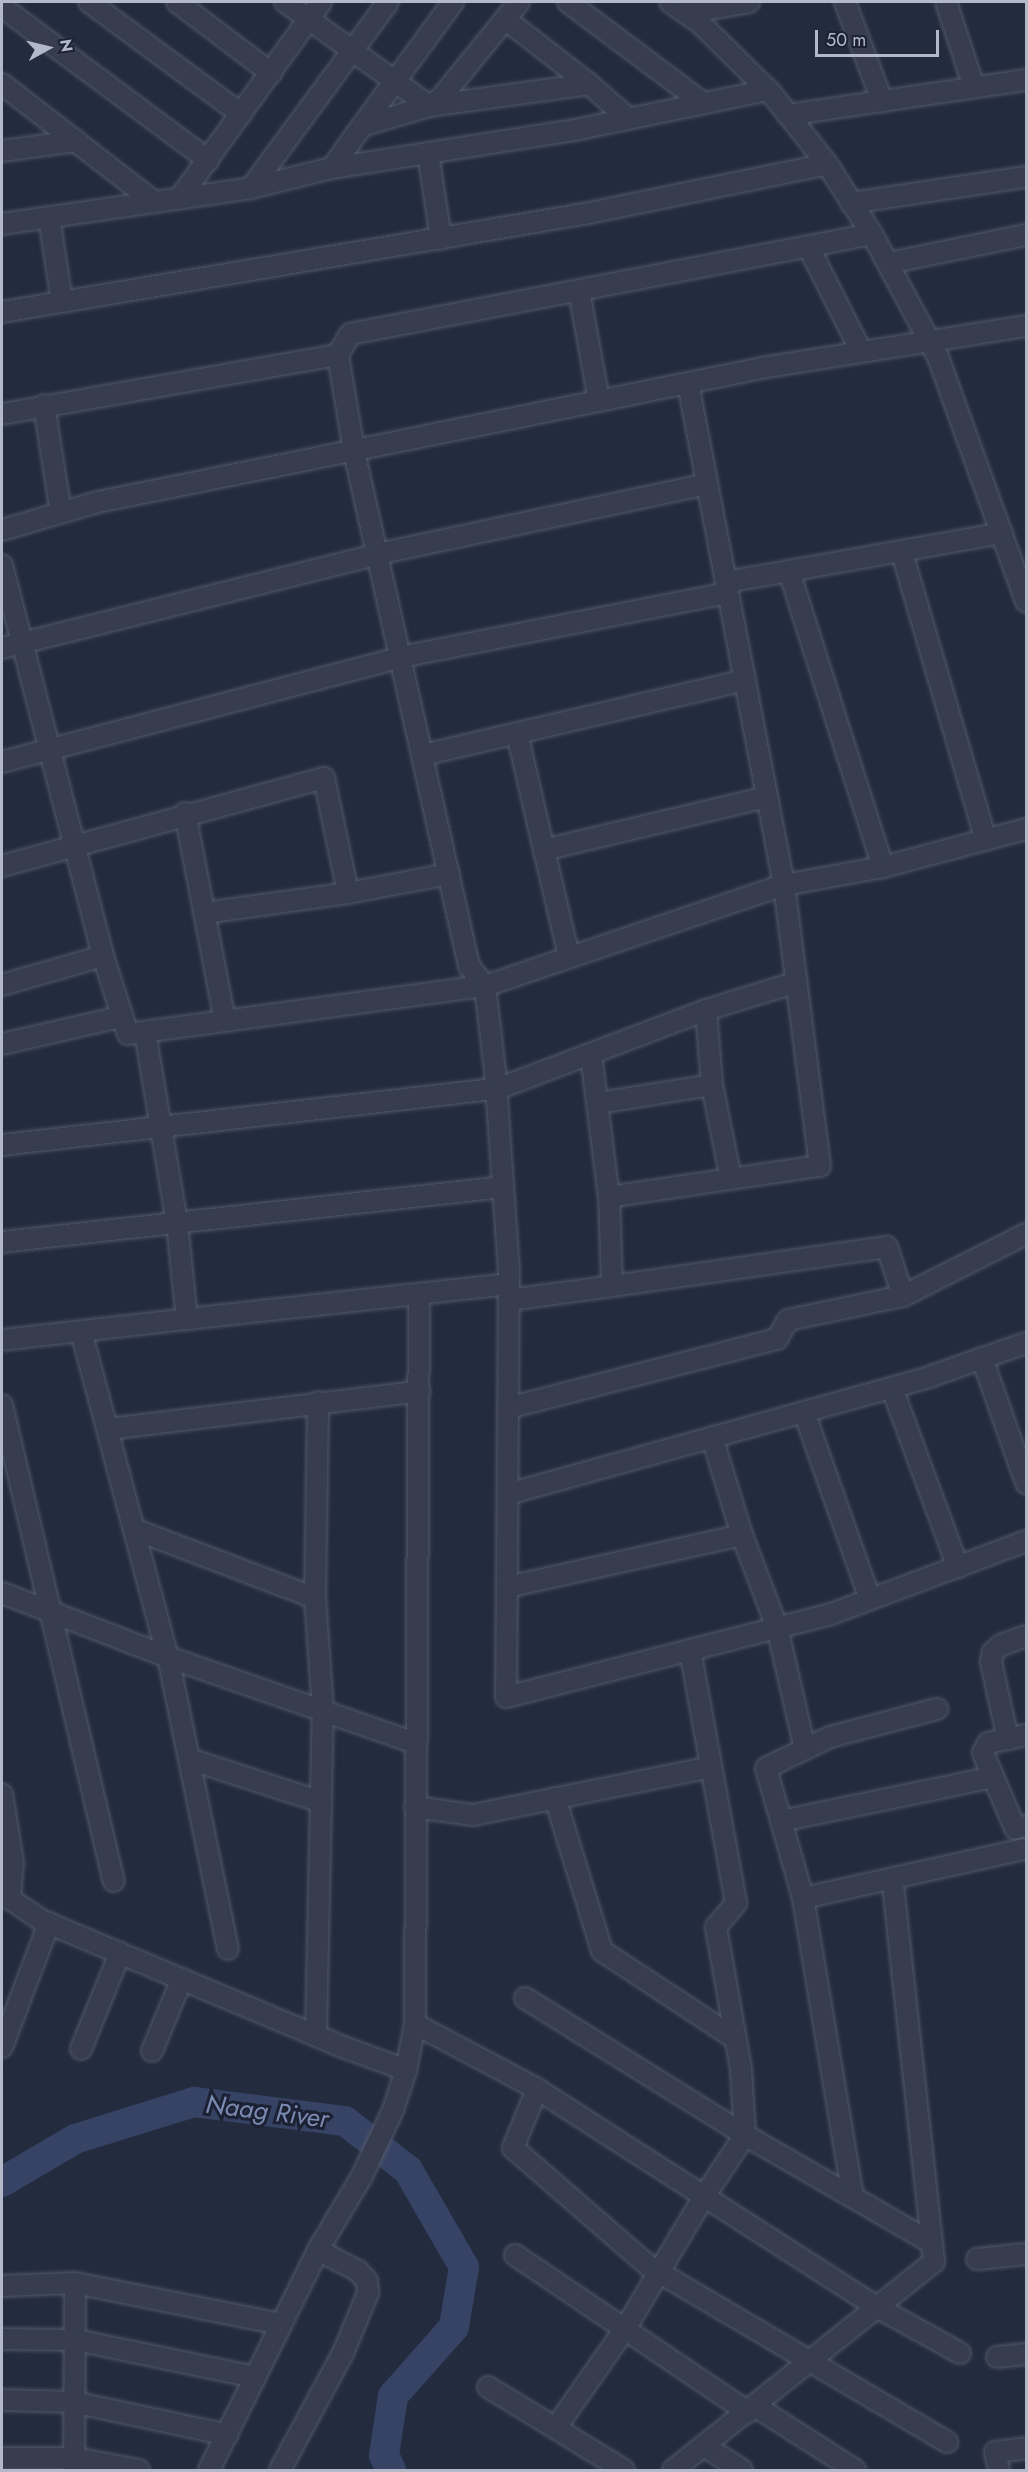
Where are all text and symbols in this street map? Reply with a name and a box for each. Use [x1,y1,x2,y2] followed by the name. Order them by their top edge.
[18,18,78,78] north arrow
[818,18,942,56] scale bar
[826,27,866,53] text: 50 m
[54,38,79,53] text: N
[204,2089,330,2135] water label: Naag River

